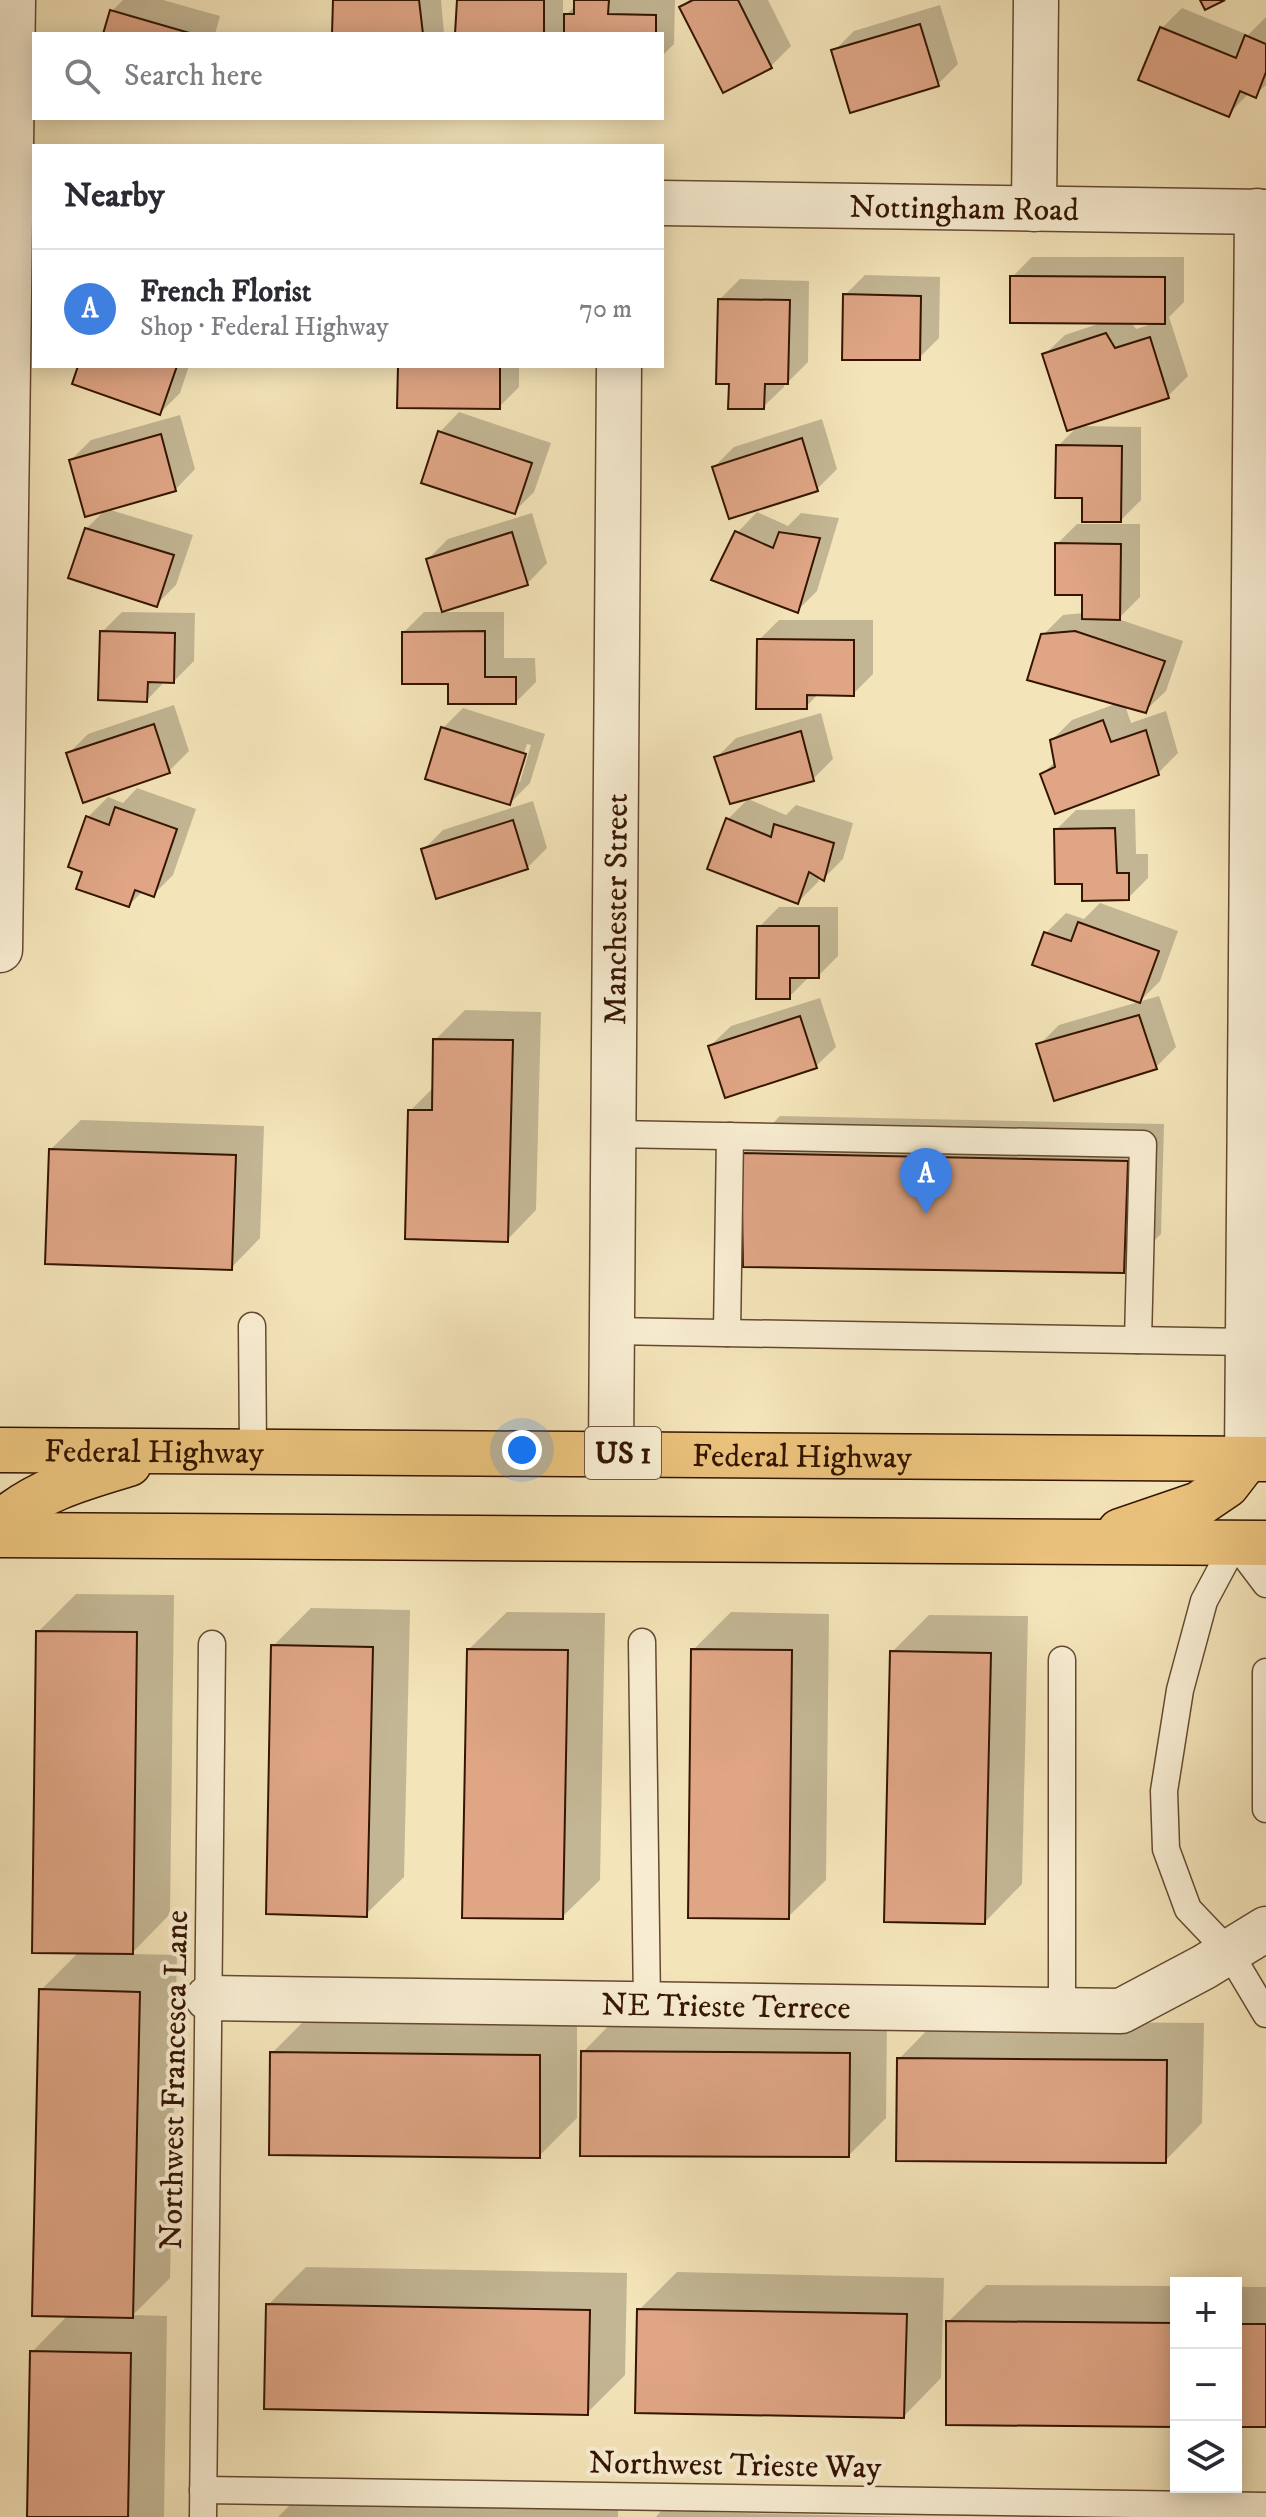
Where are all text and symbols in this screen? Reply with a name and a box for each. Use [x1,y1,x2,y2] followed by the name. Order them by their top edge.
[32,32,664,120] search box
[60,54,104,98] icon: search
[124,58,263,95] text: Search here
[64,175,165,217] text: Nearby
[849,188,1079,231] street label: Nottingham Road
[140,274,311,311] text: French Florist
[82,293,98,326] text: A
[579,293,632,326] text: 70 m
[140,311,389,344] text: Shop · Federal Highway
[596,793,638,1025] street label: Manchester Street
[900,1148,952,1214] pin: A
[585,1427,661,1479] road number: US 1
[502,1430,542,1470] your location
[44,1432,265,1474] street label: Federal Highway
[692,1437,913,1478] street label: Federal Highway
[152,1910,198,2250] street label: Northwest Francesca Lane
[601,1986,851,2029] street label: NE Trieste Terrece
[1170,2277,1242,2493] map controls
[1170,2277,1242,2349] button: +
[1170,2349,1242,2421] button: −
[1170,2421,1242,2493] button: layers
[588,2443,882,2489] street label: Northwest Trieste Way

